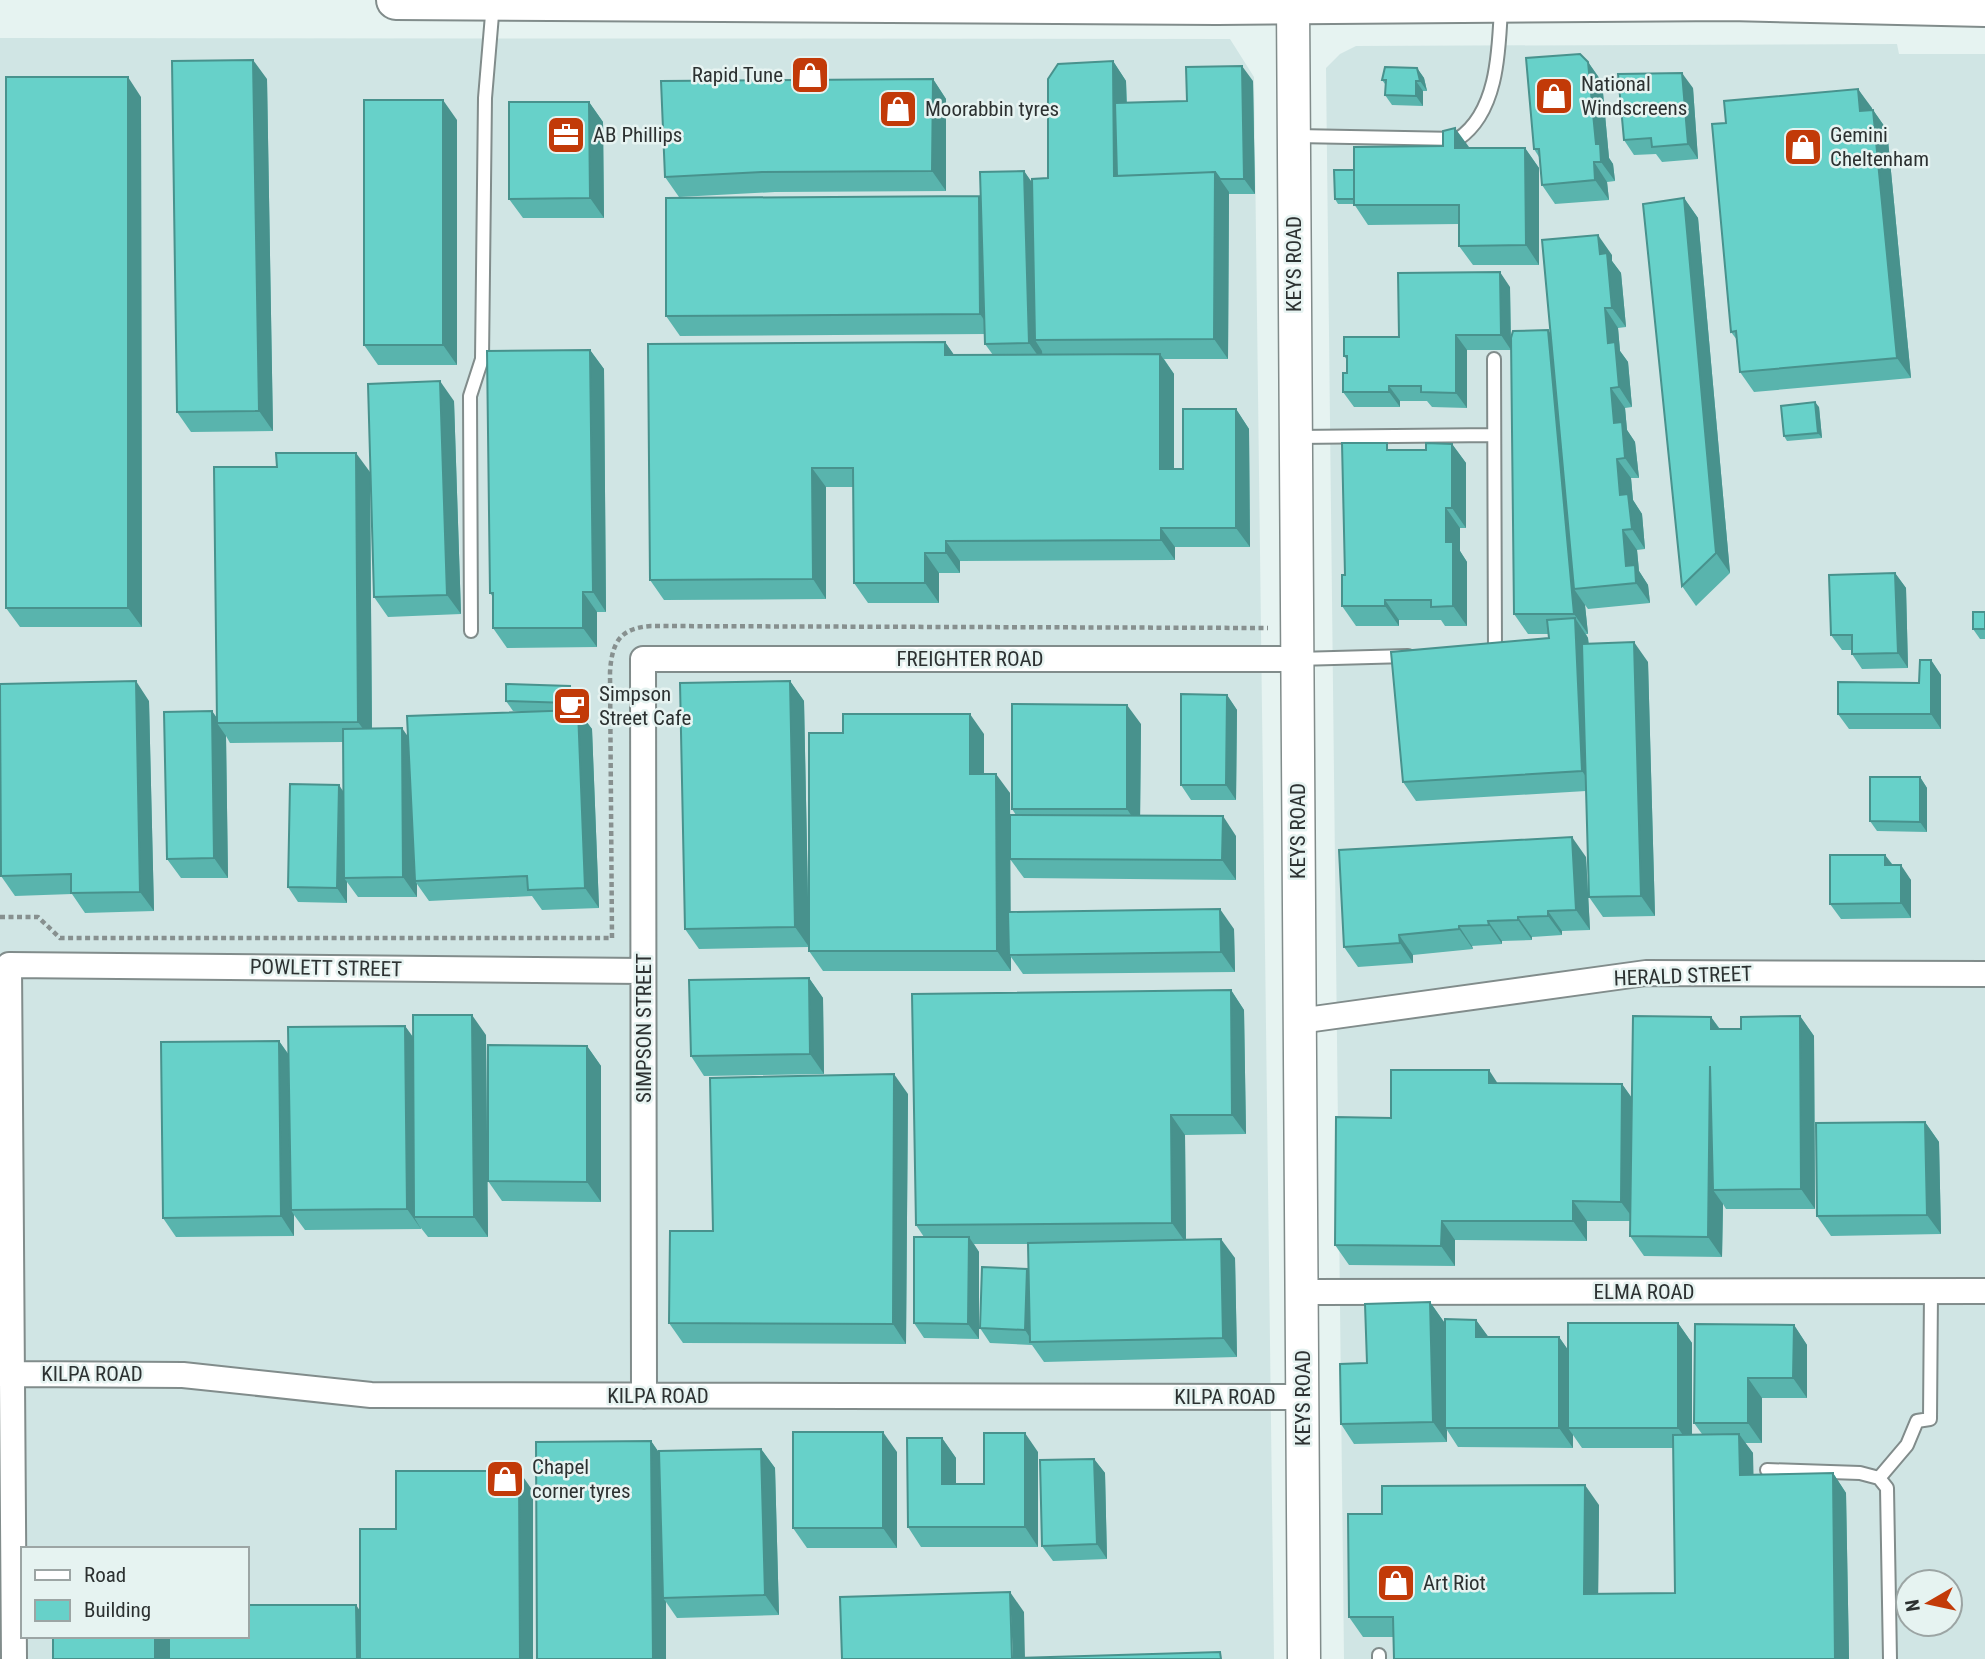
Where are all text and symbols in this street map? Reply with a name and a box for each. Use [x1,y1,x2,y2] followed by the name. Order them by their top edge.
[789,54,831,96] shop icon: Rapid Tune
[692,63,783,87] place label: Rapid Tune
[1581,72,1687,120] place label: National Windscreens
[1533,75,1575,117] shop icon: National Windscreens
[877,88,919,130] shop icon: Moorabbin tyres
[925,97,1059,121] place label: Moorabbin tyres
[545,114,587,156] office icon: AB Phillips
[593,123,682,147] place label: AB Phillips
[1830,123,1929,171] place label: Gemini Cheltenham
[1782,126,1824,168] shop icon: Gemini Cheltenham
[1282,216,1306,312] street label: KEYS ROAD
[896,647,1044,671] street label: FREIGHTER ROAD
[599,682,691,730] place label: Simpson Street Cafe
[551,685,593,727] cafe icon: Simpson Street Cafe
[1286,783,1310,879] street label: KEYS ROAD
[632,953,656,1103] street label: SIMPSON STREET
[250,955,402,981] street label: POWLETT STREET
[1613,962,1753,990] street label: HERALD STREET
[1593,1280,1695,1304] street label: ELMA ROAD
[1291,1350,1315,1446] street label: KEYS ROAD
[41,1362,143,1386] street label: KILPA ROAD
[607,1384,709,1408] street label: KILPA ROAD
[1174,1385,1276,1409] street label: KILPA ROAD
[532,1455,630,1503] place label: Chapel corner tyres
[484,1458,526,1500] shop icon: Chapel corner tyres
[21,1547,248,1638] legend
[1375,1562,1417,1604] shop icon: Art Riot
[84,1563,126,1587] text: Road
[1894,1568,1964,1638] north arrow
[1423,1571,1486,1595] place label: Art Riot
[84,1598,151,1622] text: Building
[1900,1598,1925,1613] text: N

